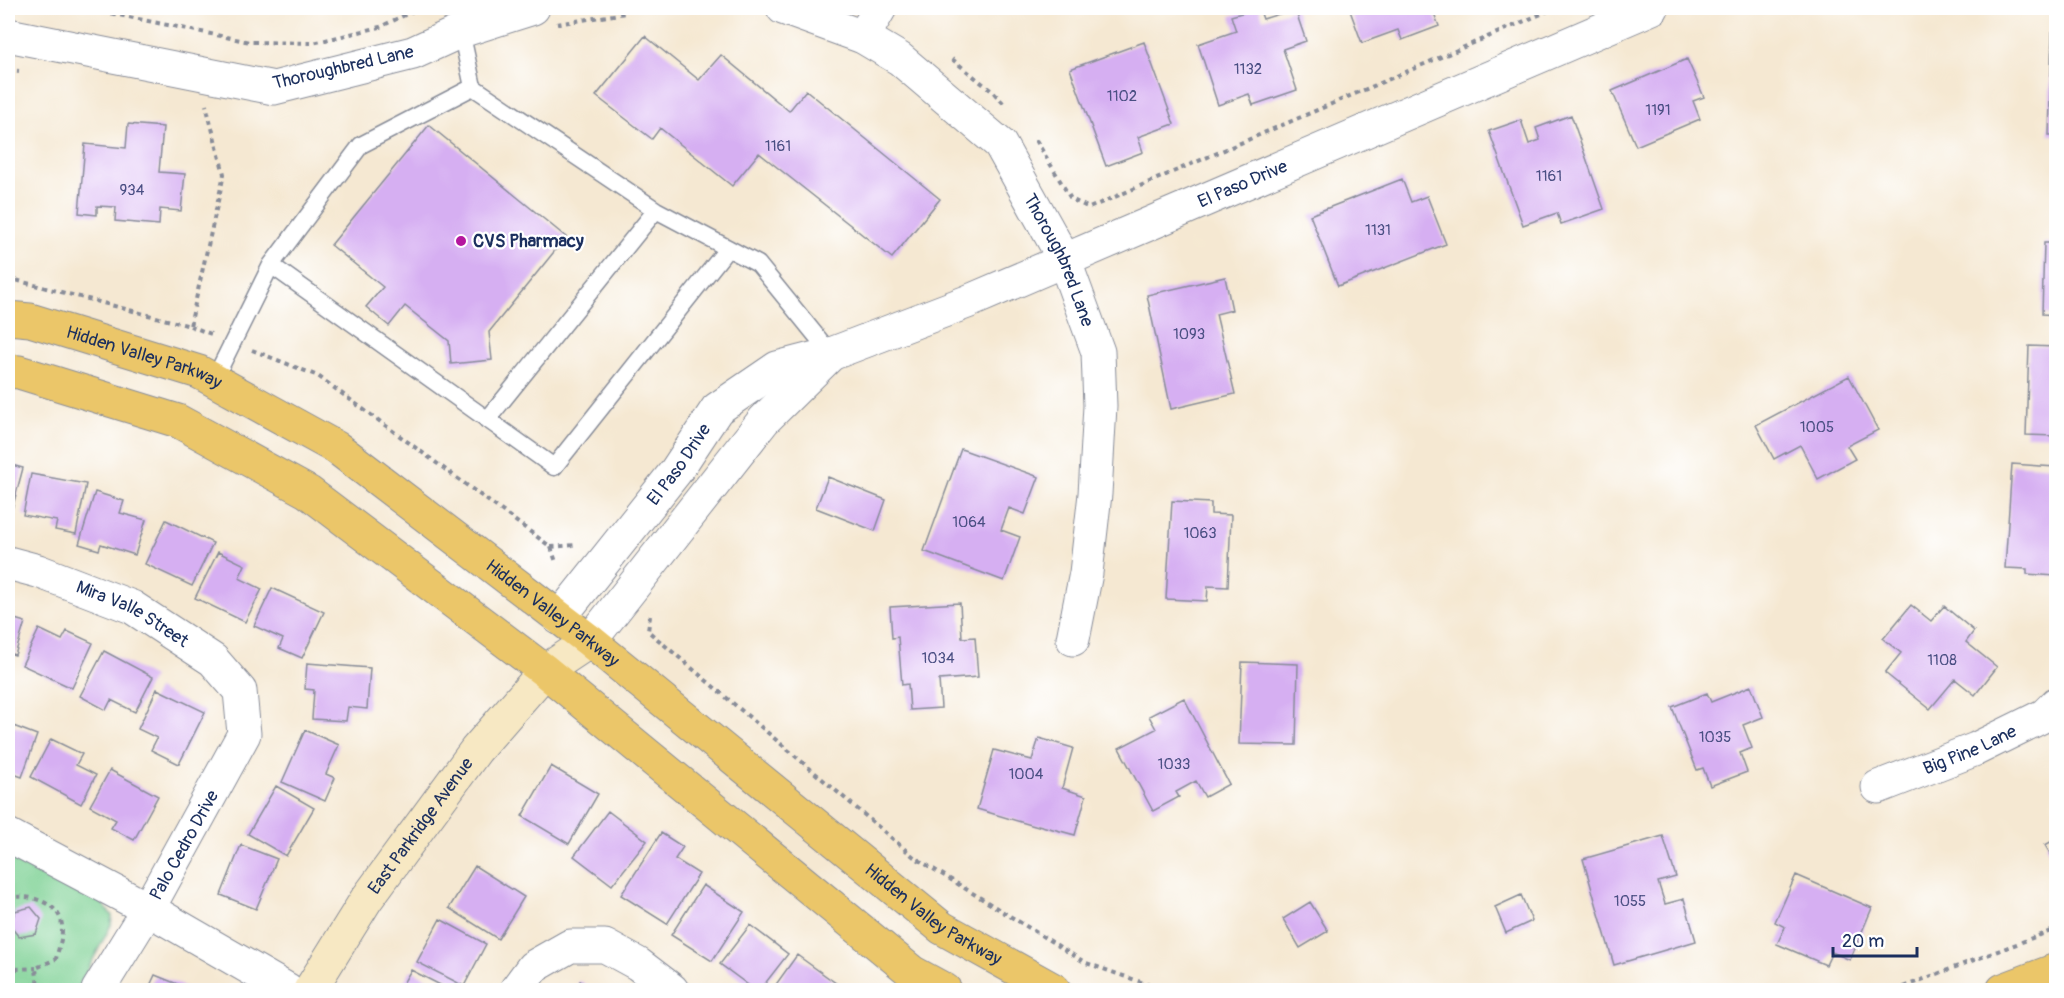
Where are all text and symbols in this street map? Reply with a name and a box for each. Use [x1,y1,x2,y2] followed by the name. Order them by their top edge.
[270,40,416,95] street label: Thoroughbred Lane
[1234,60,1262,79] house number: 1132
[1107,87,1137,106] house number: 1102
[1645,101,1671,120] house number: 1191
[765,137,791,156] house number: 1161
[1194,155,1291,214] street label: El Paso Drive
[1536,167,1562,186] house number: 1161
[120,181,145,200] house number: 934
[1018,190,1099,330] street label: Thoroughbred Lane
[1365,221,1391,240] house number: 1131
[473,230,584,253] place label: CVS Pharmacy
[454,234,468,248] marker: CVS Pharmacy
[63,321,226,395] street label: Hidden Valley Parkway
[1173,325,1205,344] house number: 1093
[1800,418,1834,437] house number: 1005
[642,419,716,510] street label: El Paso Drive
[952,513,986,532] house number: 1064
[1183,524,1217,543] house number: 1063
[481,554,624,673] street label: Hidden Valley Parkway
[73,576,193,653] street label: Mira Valle Street
[921,649,955,668] house number: 1034
[1927,651,1957,670] house number: 1108
[1920,720,2021,780] street label: Big Pine Lane
[1699,728,1731,747] house number: 1035
[363,753,479,899] street label: East Parkridge Avenue
[1158,755,1190,774] house number: 1033
[1008,765,1044,784] house number: 1004
[145,786,224,904] street label: Palo Cedro Drive
[860,859,1006,971] street label: Hidden Valley Parkway
[1614,892,1646,911] house number: 1055
[1833,920,1917,958] scale bar
[1842,930,1884,953] text: 20 m

